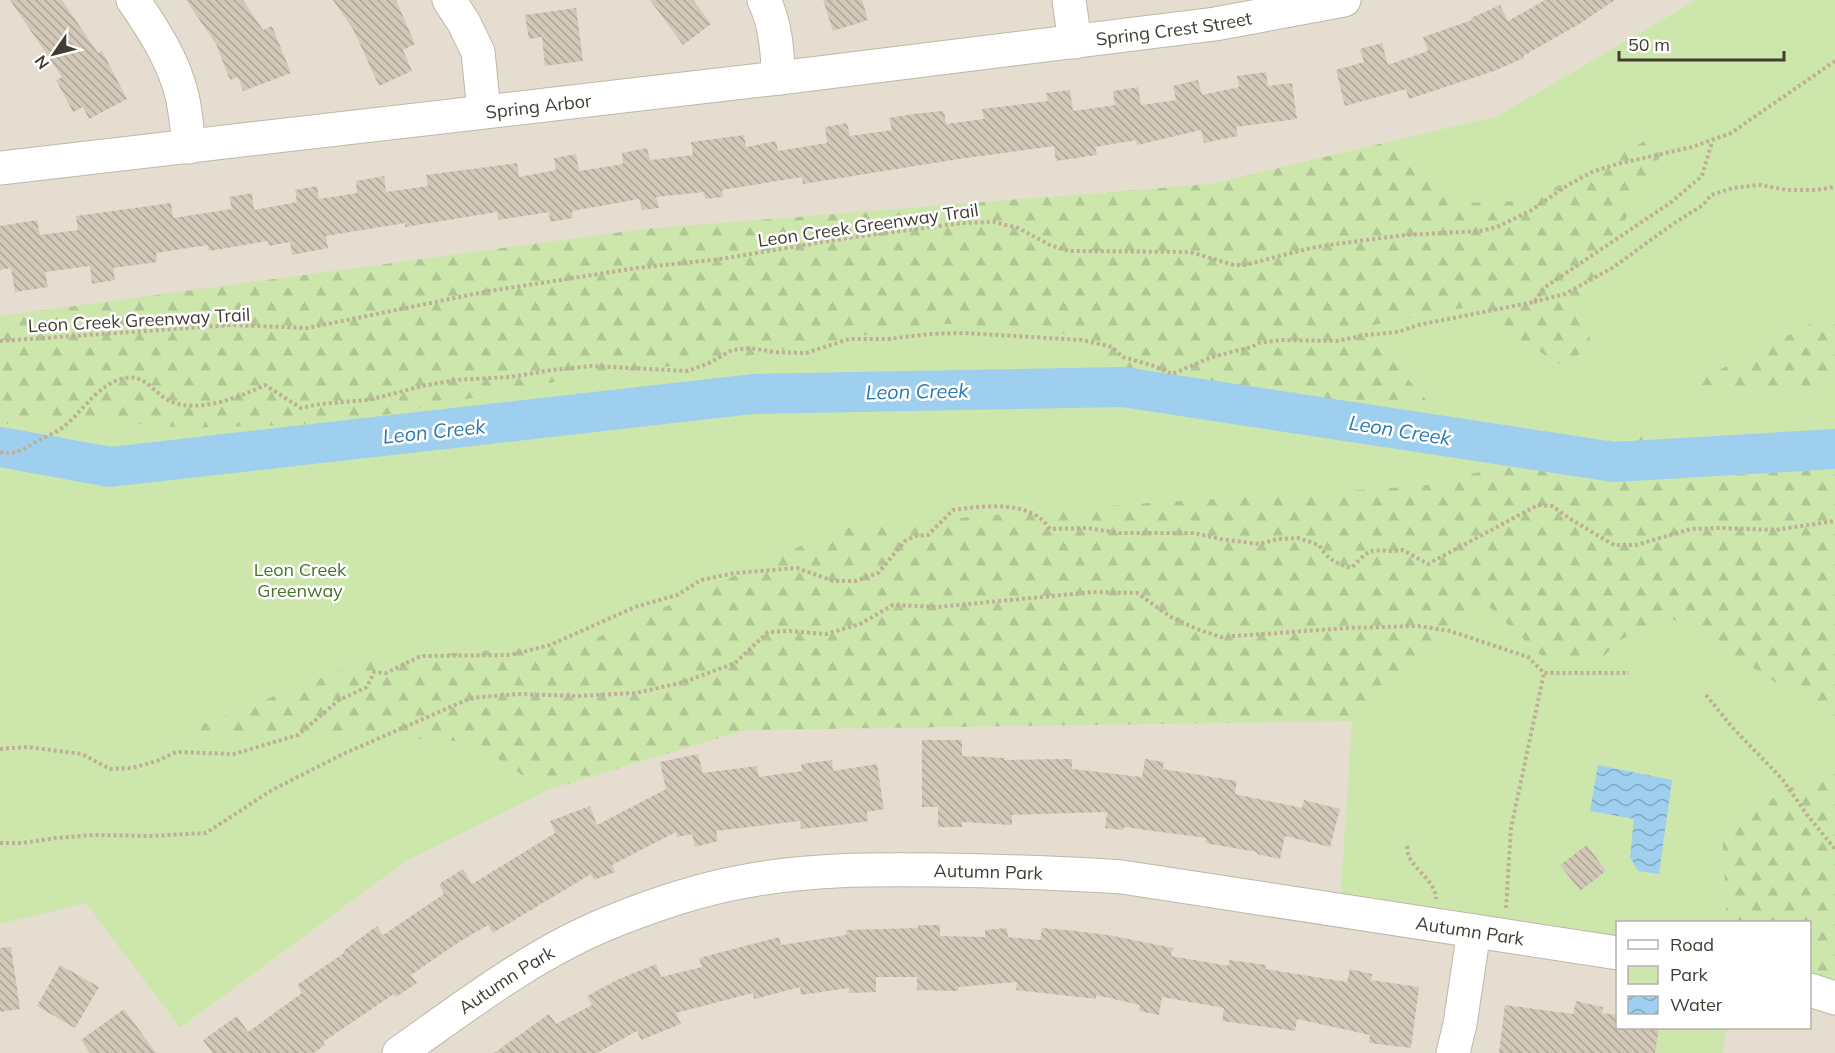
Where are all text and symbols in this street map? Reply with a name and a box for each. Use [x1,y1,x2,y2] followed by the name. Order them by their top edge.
[1094,6,1254,50] street label: Spring Crest Street
[24,24,84,84] north arrow
[1619,24,1784,62] scale bar
[1628,33,1670,56] text: 50 m
[30,52,53,73] text: N
[484,88,593,123] street label: Spring Arbor
[756,198,980,252] street label: Leon Creek Greenway Trail
[27,303,251,337] street label: Leon Creek Greenway Trail
[865,378,969,404] water label: Leon Creek
[1347,410,1453,451] water label: Leon Creek
[382,413,487,449] water label: Leon Creek
[254,558,347,602] park label: Leon Creek Greenway
[933,858,1044,884] street label: Autumn Park
[1414,911,1526,950] street label: Autumn Park
[1616,921,1811,1029] legend
[1670,933,1714,956] text: Road
[454,940,559,1019] street label: Autumn Park
[1670,963,1709,986] text: Park
[1670,993,1723,1016] text: Water

